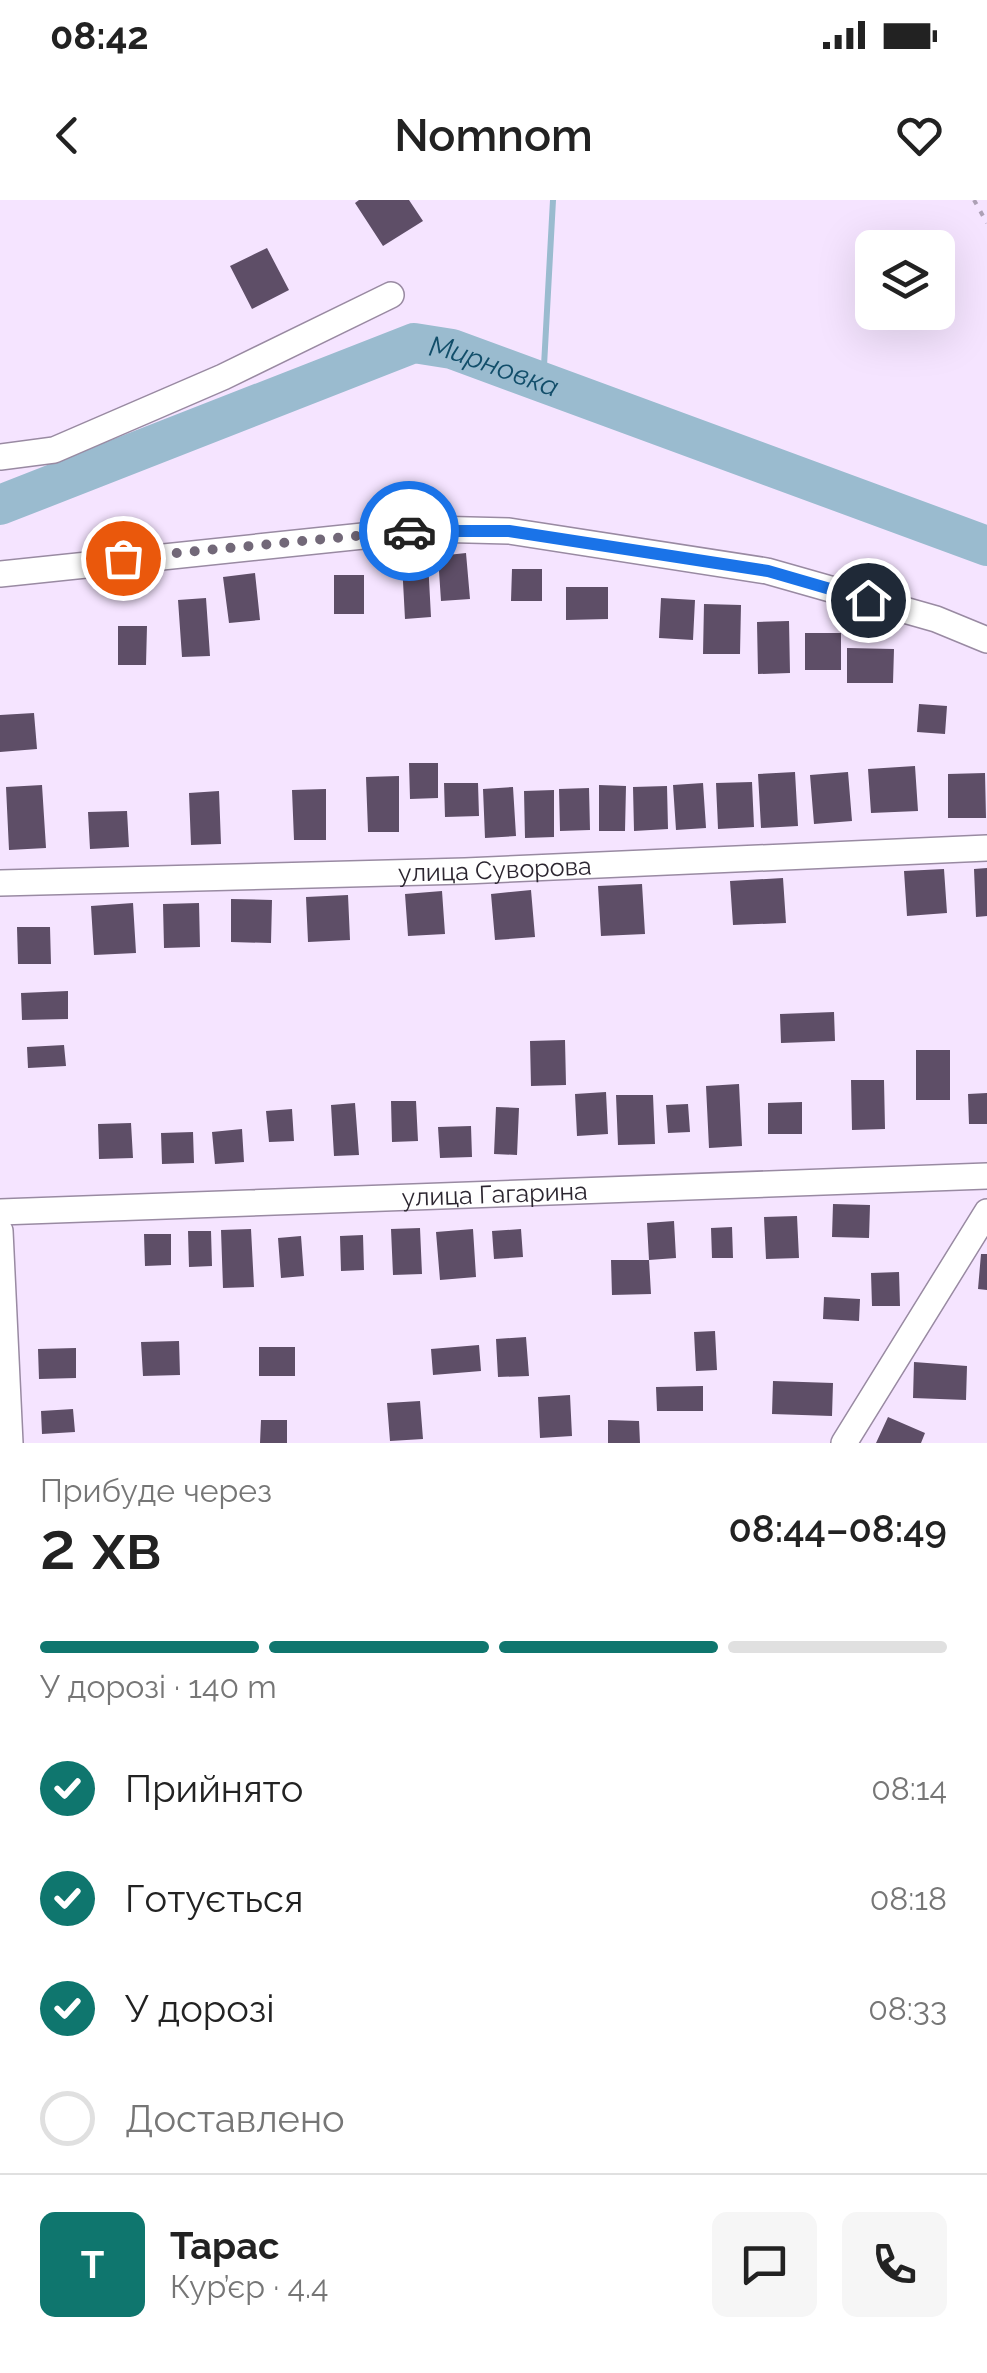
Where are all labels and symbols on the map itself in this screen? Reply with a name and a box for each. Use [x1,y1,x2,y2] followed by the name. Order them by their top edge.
[427,330,563,404] water label: Мирновка
[359,481,459,581] courier
[81,516,166,601] pin
[826,558,911,643] pin
[398,850,592,888] street label: улица Суворова
[401,1176,588,1212] street label: улица Гагарина

